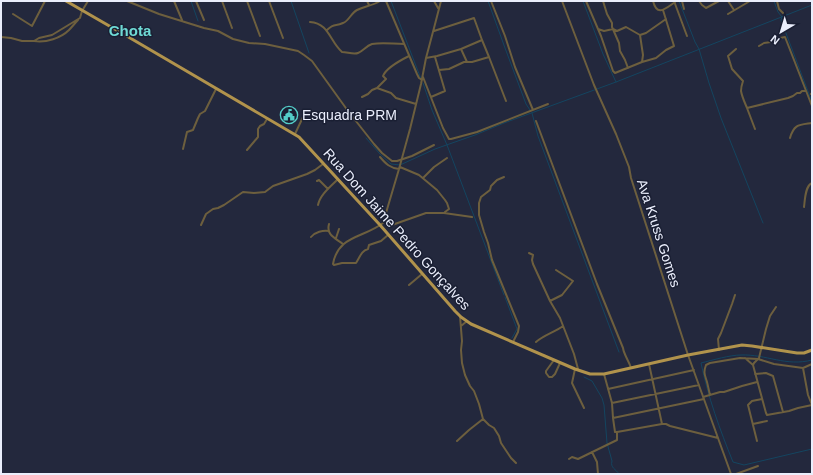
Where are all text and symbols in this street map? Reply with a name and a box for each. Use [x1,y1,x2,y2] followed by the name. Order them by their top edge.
[761,12,801,52] north arrow
[109,22,152,39] district label: Chota
[768,33,782,47] text: N
[279,105,299,125] public building icon: Esquadra PRM
[302,107,397,123] place label: Esquadra PRM
[320,145,474,313] street label: Rua Dom Jaime Pedro Gonçalves
[634,177,684,289] street label: Ava Kruss Gomes

